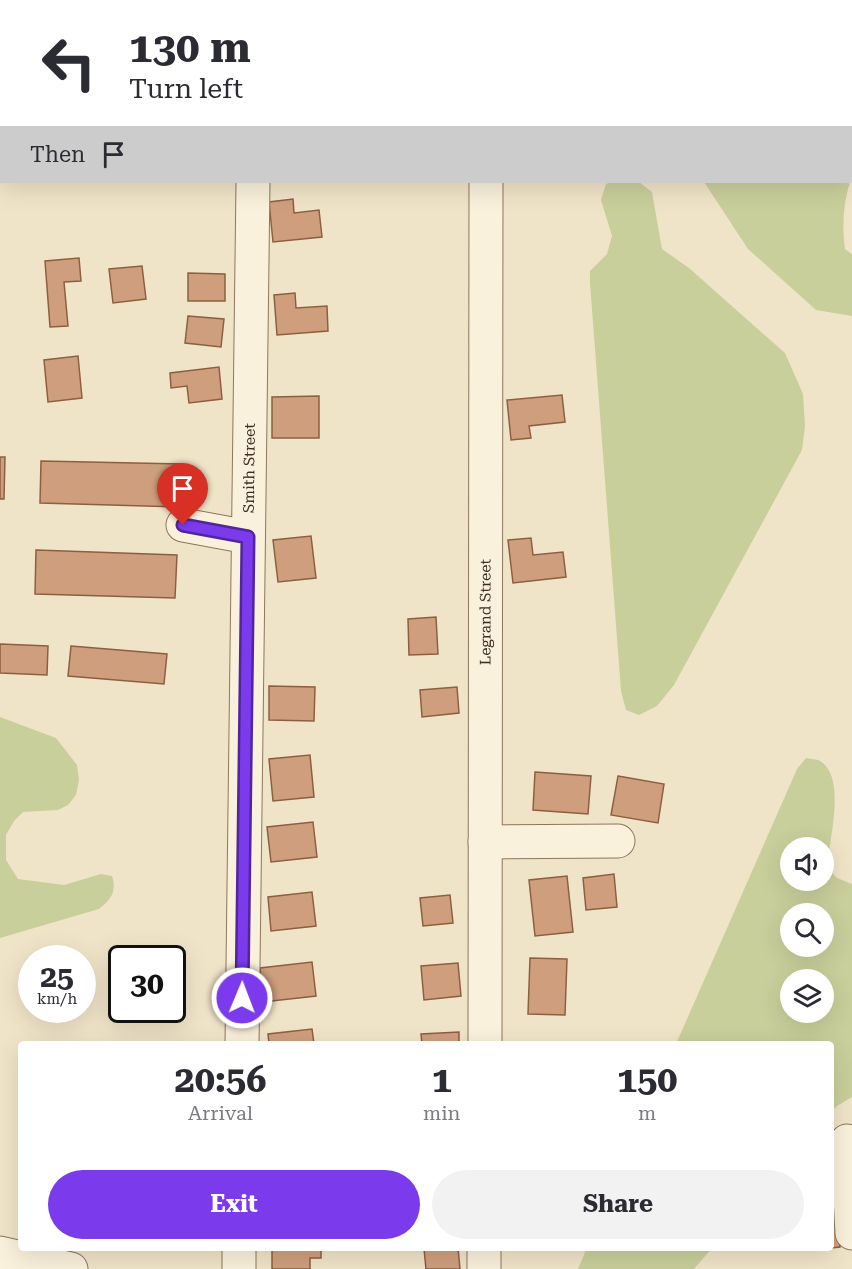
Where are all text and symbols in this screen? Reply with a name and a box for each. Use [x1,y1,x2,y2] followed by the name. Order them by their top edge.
[129,23,251,72] text: 130 m
[30,24,108,102] icon: left
[129,73,243,105] text: Turn left
[97,138,130,171] icon: arrive
[30,142,85,167] text: Then
[240,423,259,513] street label: Smith Street
[157,463,208,525] pin
[166,472,199,505] icon: arrive
[476,558,495,665] street label: Legrand Street
[780,837,834,1023] map controls
[780,837,834,891] button: sound
[780,903,834,957] button: search
[108,945,186,1023] speed limit sign: 30
[40,959,74,994] text: 25
[210,966,274,1030] position arrow
[780,969,834,1023] button: layers
[37,990,77,1008] text: km/h
[175,1059,266,1101] text: 20:56
[432,1059,452,1101] text: 1
[617,1059,677,1101] text: 150
[188,1101,253,1125] text: Arrival
[423,1101,460,1125] text: min
[638,1101,656,1125] text: m
[48,1170,420,1239] button: Exit
[432,1170,804,1239] button: Share

